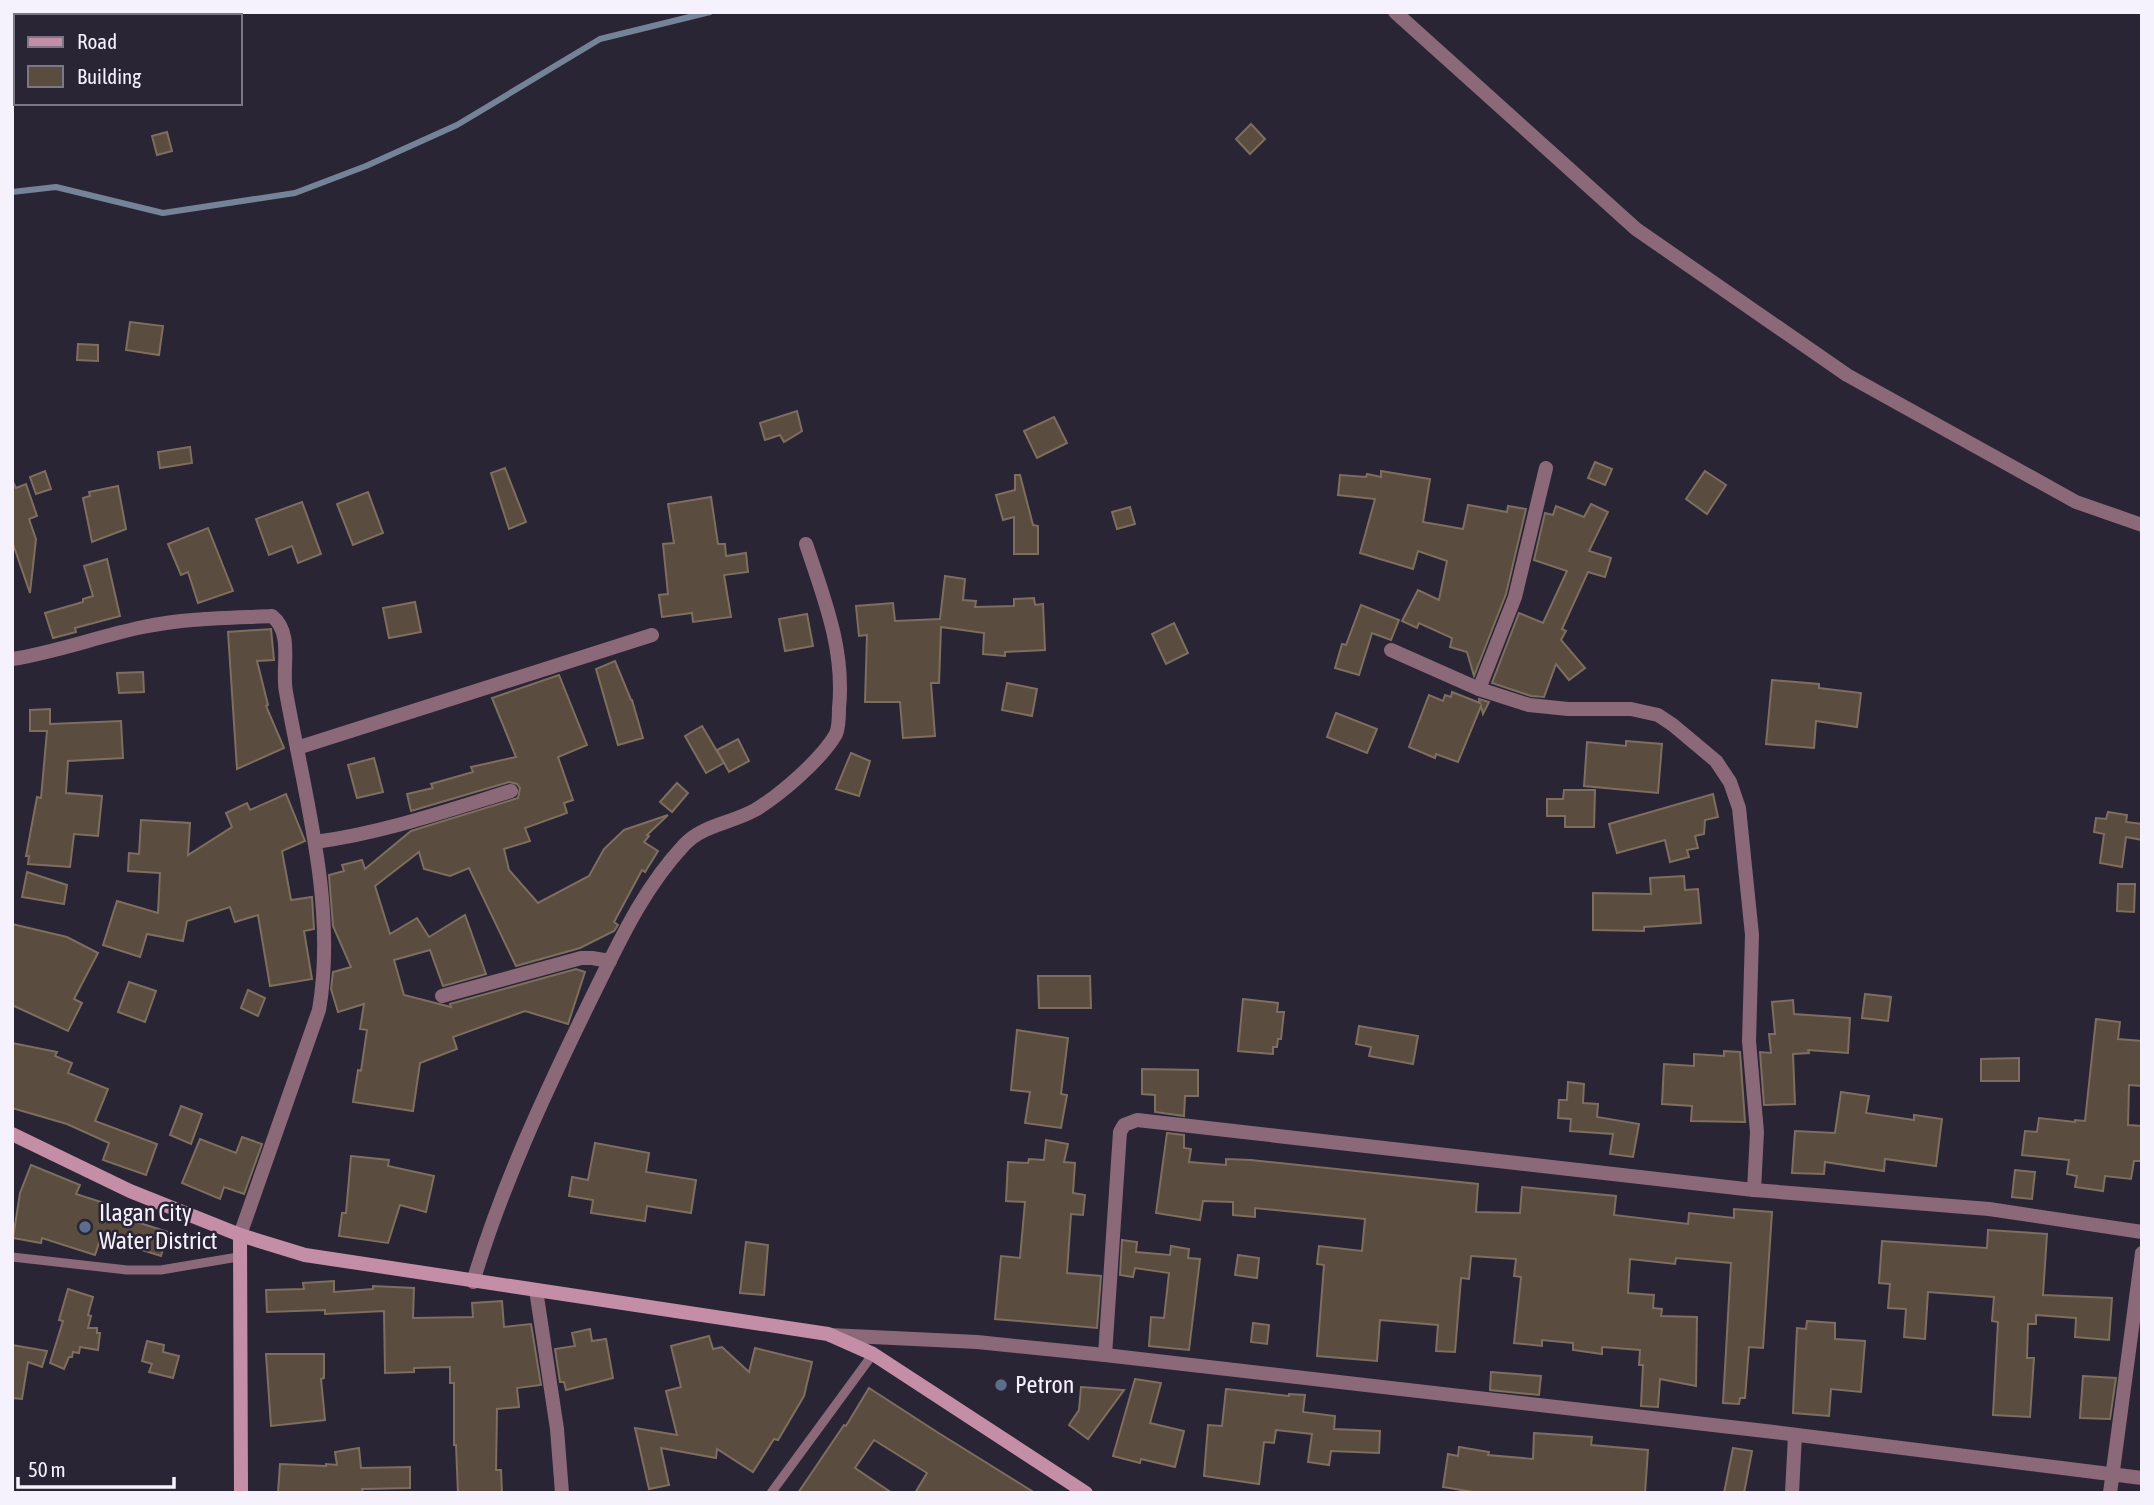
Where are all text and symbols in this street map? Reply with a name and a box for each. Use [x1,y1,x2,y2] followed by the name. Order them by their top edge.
[14,14,242,105] legend
[77,29,117,53] text: Road
[77,64,141,88] text: Building
[99,1199,218,1254] place label: Ilagan City Water District
[77,1219,93,1235] marker: Ilagan City Water District
[1015,1371,1074,1398] place label: Petron
[993,1377,1009,1393] marker: Petron
[18,1446,173,1490] scale bar
[28,1457,66,1481] text: 50 m

